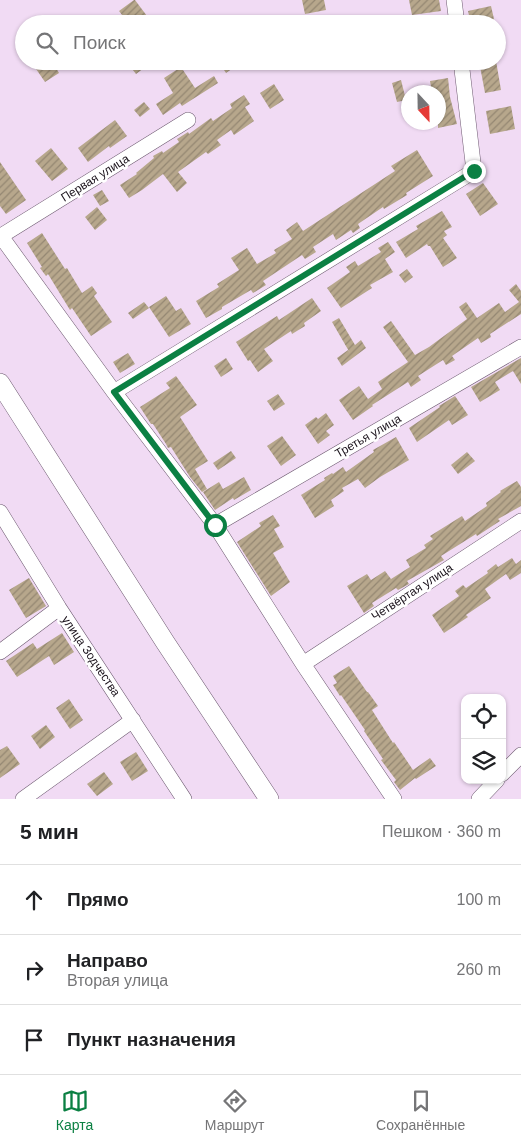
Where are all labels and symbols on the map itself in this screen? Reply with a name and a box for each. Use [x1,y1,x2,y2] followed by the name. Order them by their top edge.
[401,85,446,130] north arrow
[58,151,132,205] street label: Первая улица
[463,160,486,183] route end
[332,411,404,461] street label: Третья улица
[204,514,227,537] route start
[369,560,456,623] street label: Четвёртая улица
[59,613,123,699] street label: улица Зодчества

